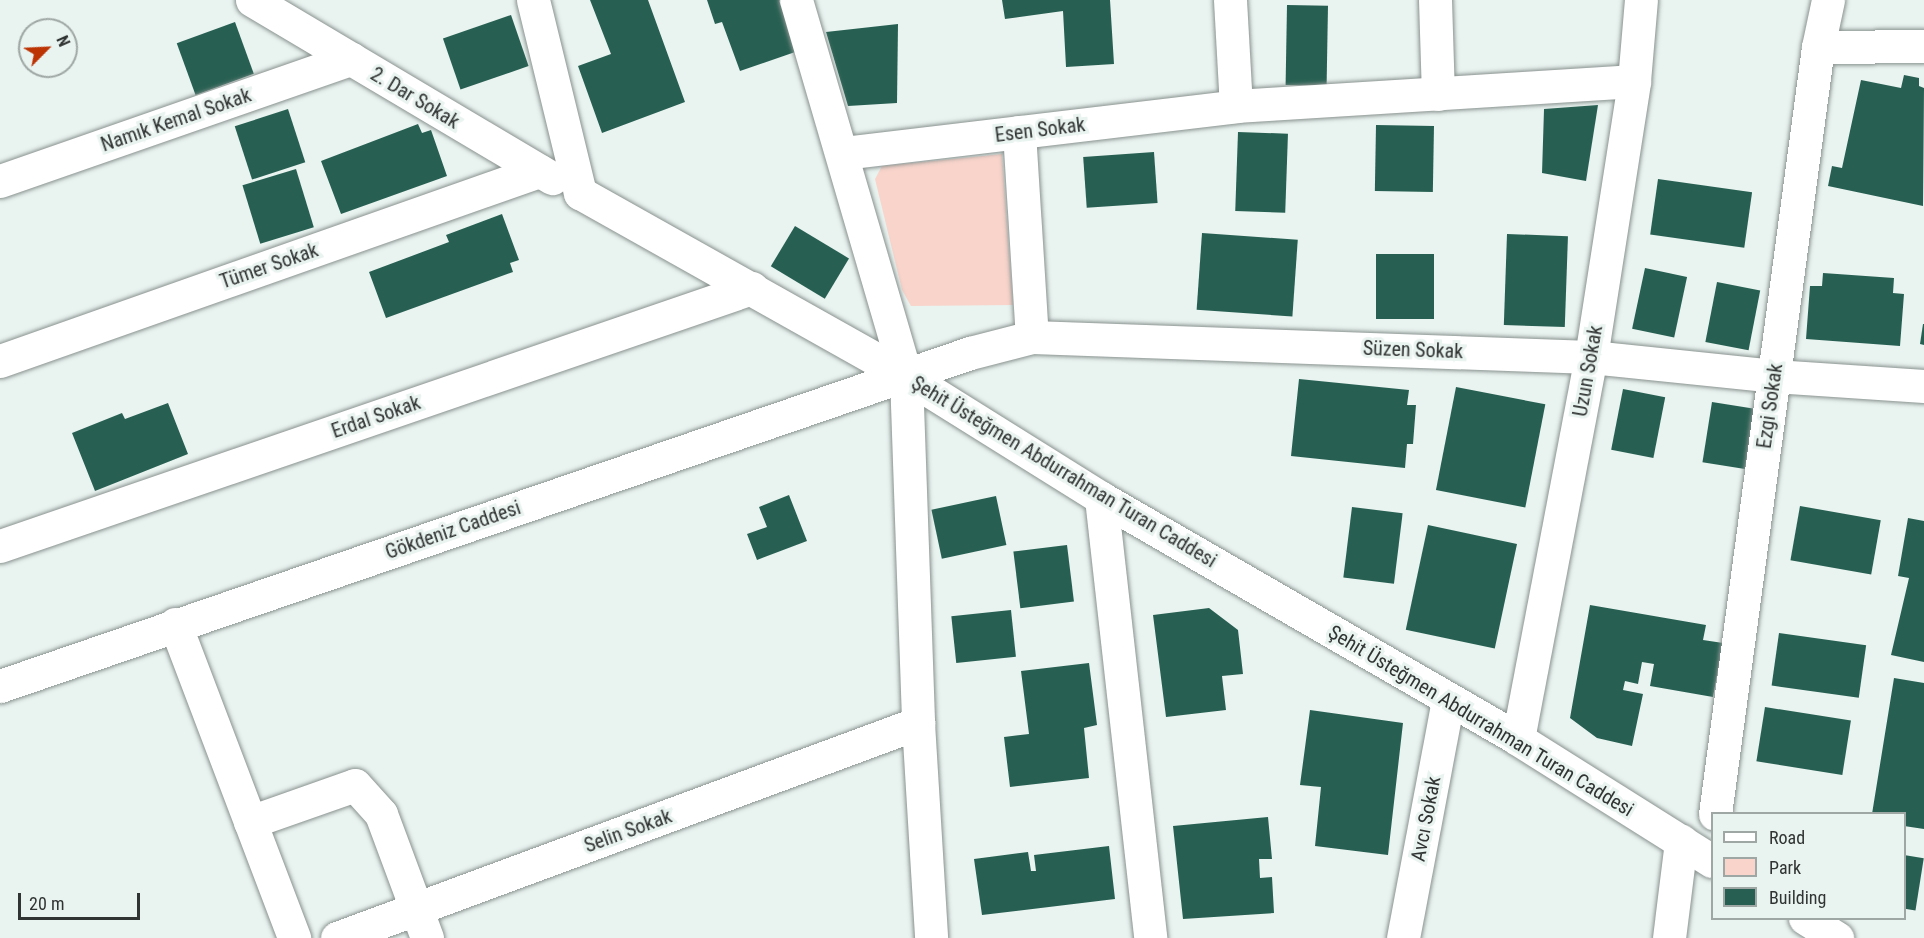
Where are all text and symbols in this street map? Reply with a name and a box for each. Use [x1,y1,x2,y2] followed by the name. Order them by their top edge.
[18,18,78,78] north arrow
[52,33,74,50] text: N
[366,62,464,134] street label: 2. Dar Sokak
[98,83,254,157] street label: Namık Kemal Sokak
[994,113,1086,147] street label: Esen Sokak
[217,238,321,294] street label: Tümer Sokak
[1568,324,1608,418] street label: Uzun Sokak
[1362,336,1464,364] street label: Süzen Sokak
[1752,362,1788,450] street label: Ezgi Sokak
[907,371,1221,573] street label: Şehit Üsteğmen Abdurrahman Turan Caddesi
[328,391,424,443] street label: Erdal Sokak
[382,496,524,564] street label: Gökdeniz Caddesi
[1324,620,1638,822] street label: Şehit Üsteğmen Abdurrahman Turan Caddesi
[1406,774,1446,864] street label: Avcı Sokak
[581,804,675,858] street label: Selin Sokak
[1711,812,1906,920] legend
[1769,827,1805,848] text: Road
[1769,857,1801,878] text: Park
[21,881,142,919] scale bar
[1769,887,1826,908] text: Building
[29,893,64,914] text: 20 m

